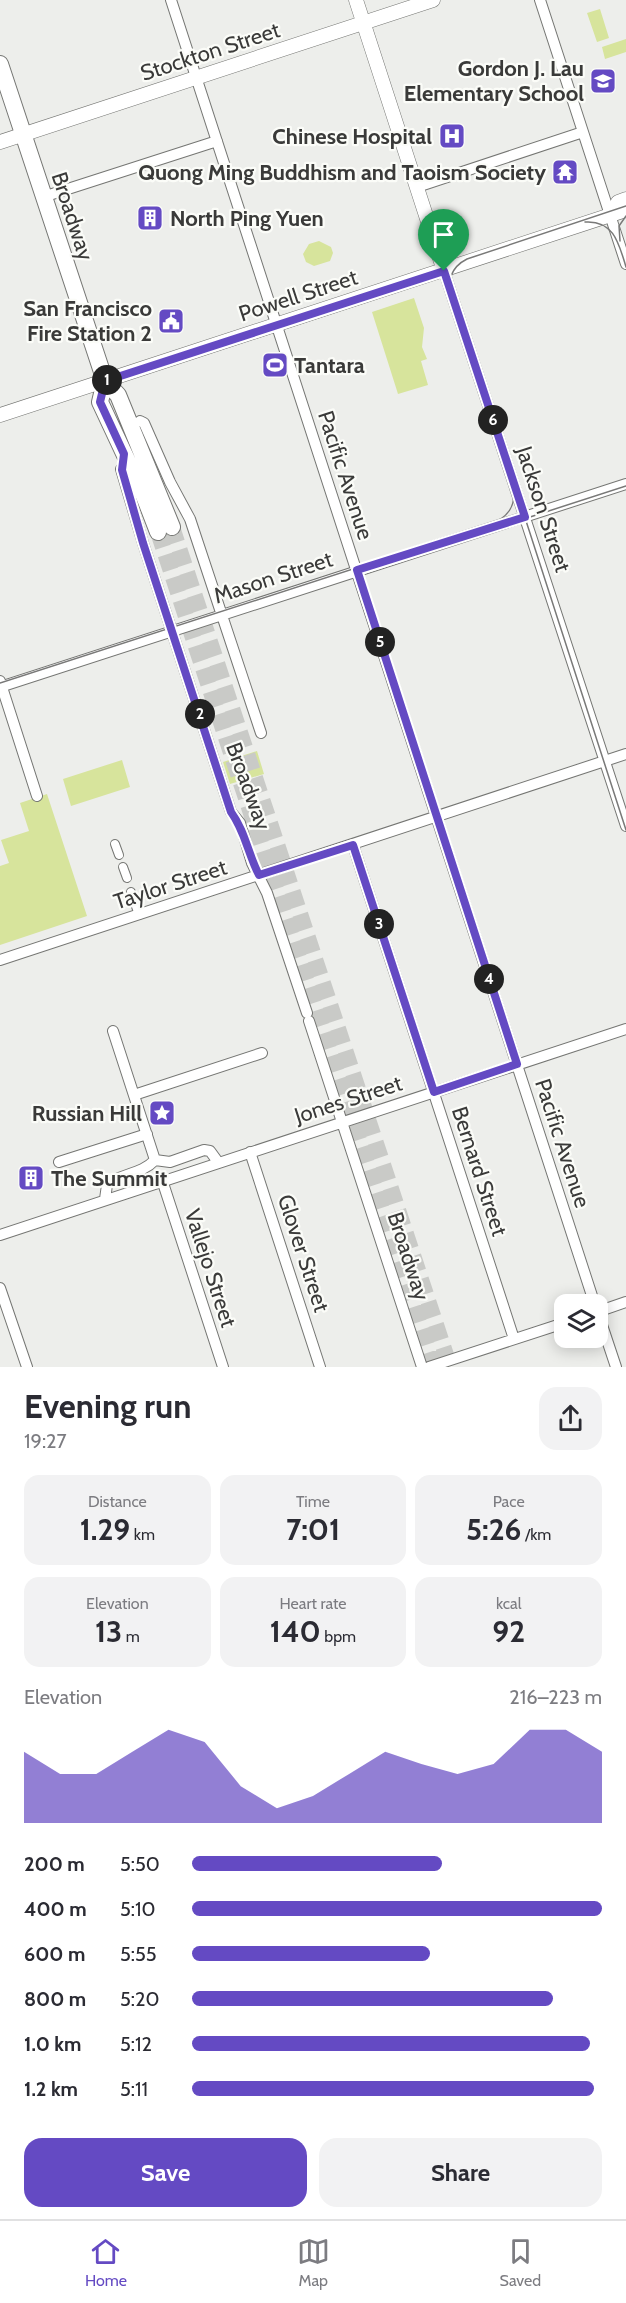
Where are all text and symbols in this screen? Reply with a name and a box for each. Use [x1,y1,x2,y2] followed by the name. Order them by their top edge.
[137,16,284,87] street label: Stockton Street
[404,55,584,107] place label: Gordon J. Lau Elementary School
[588,66,618,96] school or university icon: Gordon J. Lau Elementary School
[437,121,467,151] hospital icon: Chinese Hospital
[272,123,432,150] place label: Chinese Hospital
[550,157,580,187] temple icon: Quong Ming Buddhism and Taoism Society
[138,159,546,186] place label: Quong Ming Buddhism and Taoism Society
[46,168,100,264] street label: Broadway
[135,203,165,233] building icon: North Ping Yuen
[170,205,324,232] place label: North Ping Yuen
[418,209,469,271] pin
[427,218,460,251] icon: arrive
[235,263,361,327] street label: Powell Street
[23,295,152,347] place label: San Francisco Fire Station 2
[156,306,186,336] public building icon: San Francisco Fire Station 2
[260,350,290,380] sports icon: Tantara
[294,352,365,379] place label: Tantara
[92,365,122,395] pin: 1
[104,370,110,389] text: 1
[478,405,508,435] pin: 6
[312,407,379,543] street label: Pacific Avenue
[489,410,498,429] text: 6
[510,442,577,576] street label: Jackson Street
[210,545,337,609] street label: Mason Street
[365,627,395,657] pin: 5
[376,632,384,651] text: 5
[185,699,215,729] pin: 2
[196,704,204,723] text: 2
[220,738,277,834] street label: Broadway
[110,853,231,915] street label: Taylor Street
[364,909,394,939] pin: 3
[375,914,383,933] text: 3
[474,964,504,994] pin: 4
[484,969,494,988] text: 4
[290,1069,406,1130] street label: Jones Street
[529,1075,596,1211] street label: Pacific Avenue
[147,1098,177,1128] place icon: Russian Hill
[32,1100,142,1127] place label: Russian Hill
[446,1103,513,1240] street label: Bernard Street
[16,1163,46,1193] building icon: The Summit
[51,1165,168,1192] place label: The Summit
[272,1191,335,1316] street label: Glover Street
[179,1206,243,1331] street label: Vallejo Street
[382,1208,436,1304] street label: Broadway
[554,1294,608,1348] map controls
[554,1294,608,1348] button: layers
[24,1386,191,1426] text: Evening run
[539,1387,602,1450] button: share
[24,1429,67,1453] text: 19:27
[88,1492,147,1511] text: Distance
[296,1492,330,1511] text: Time
[493,1492,525,1511] text: Pace
[80,1511,130,1548] text: 1.29
[286,1511,340,1548] text: 7:01
[466,1511,521,1548] text: 5:26
[130,1525,155,1544] text: km
[521,1525,551,1544] text: /km
[86,1594,149,1613] text: Elevation
[280,1594,346,1613] text: Heart rate
[496,1594,521,1613] text: kcal
[95,1613,122,1650] text: 13
[270,1613,321,1650] text: 140
[492,1613,525,1650] text: 92
[122,1627,140,1646] text: m
[321,1627,356,1646] text: bpm
[24,1685,102,1709] text: Elevation
[509,1685,602,1709] text: 216–223 m
[24,1852,85,1876] text: 200 m
[120,1852,160,1876] text: 5:50
[24,1897,87,1921] text: 400 m
[120,1897,155,1921] text: 5:10
[24,1942,85,1966] text: 600 m
[120,1942,157,1966] text: 5:55
[24,1987,86,2011] text: 800 m
[120,1987,159,2011] text: 5:20
[24,2032,81,2056] text: 1.0 km
[120,2032,152,2056] text: 5:12
[24,2077,78,2101] text: 1.2 km
[120,2077,148,2101] text: 5:11
[24,2138,307,2207] button: Save
[319,2138,602,2207] button: Share
[85,2235,127,2290] tab: Home
[297,2235,330,2290] tab: Map
[500,2235,541,2290] tab: Saved

